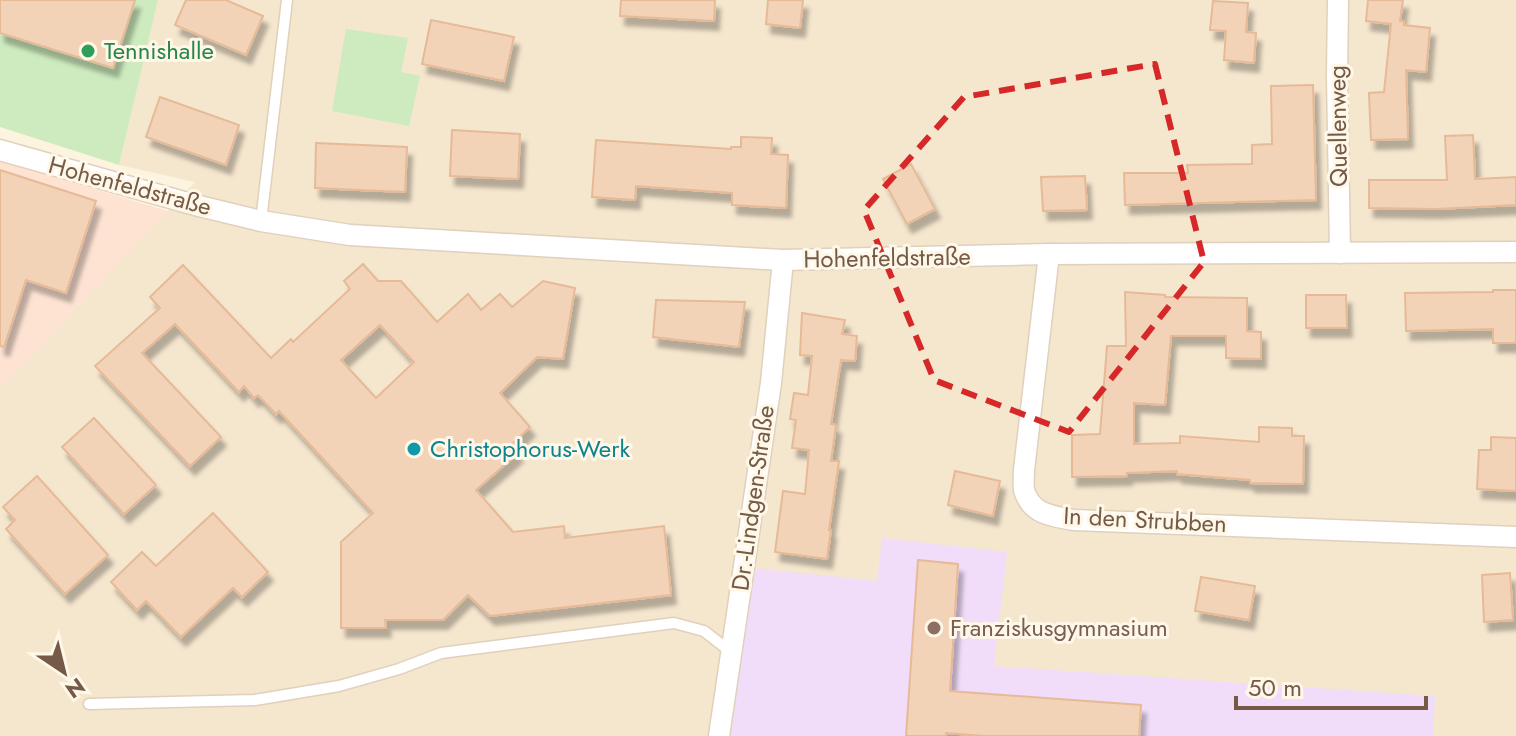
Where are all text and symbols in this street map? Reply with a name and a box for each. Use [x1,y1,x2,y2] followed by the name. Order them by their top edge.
[104,33,214,68] place label: Tennishalle
[79,42,97,60] marker: Tennishalle
[1319,65,1356,187] street label: Quellenweg
[45,147,216,224] street label: Hohenfeldstraße
[803,239,971,276] street label: Hohenfeldstraße
[722,403,783,593] street label: Dr.-Lindgen-Straße
[430,431,630,466] place label: Christophorus-Werk
[405,440,423,458] marker: Christophorus-Werk
[1062,498,1228,541] street label: In den Strubben
[950,610,1168,645] place label: Franziskusgymnasium
[925,619,943,637] marker: Franziskusgymnasium
[24,632,104,712] north arrow
[1236,660,1426,710] scale bar
[59,670,92,706] text: N
[1248,670,1302,705] text: 50 m

